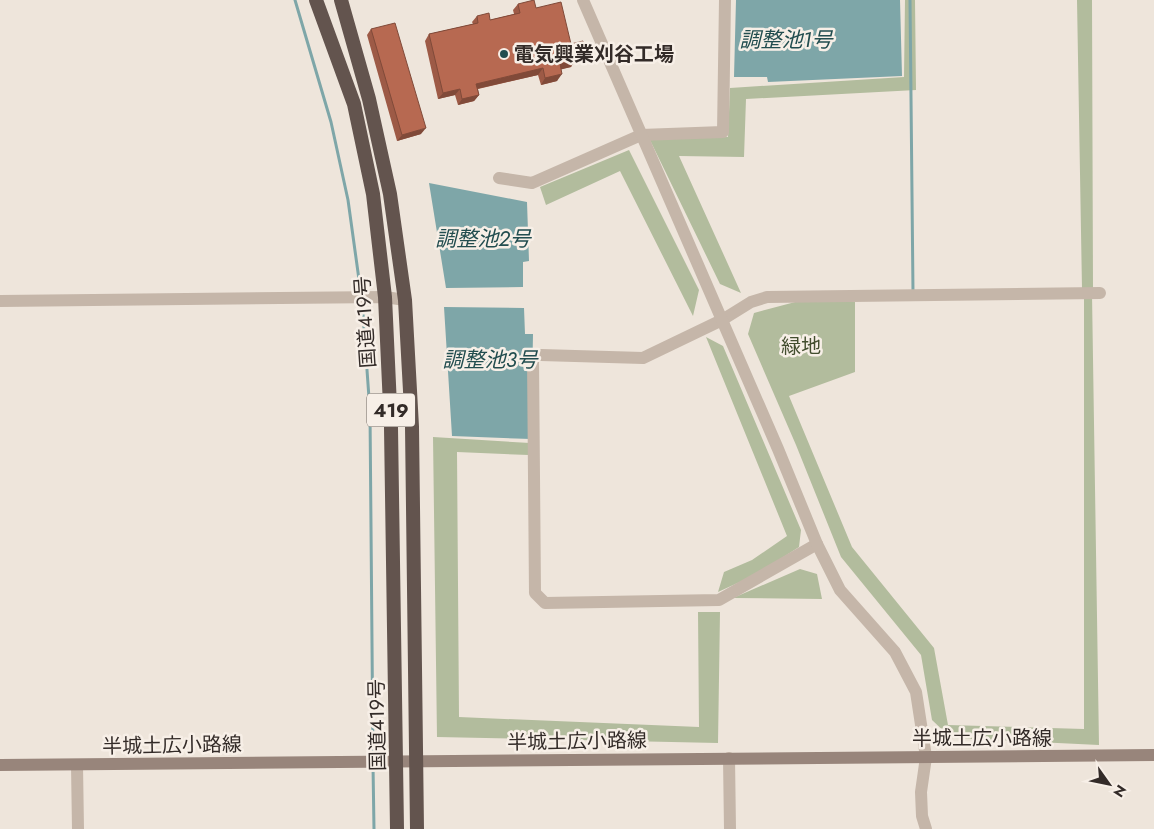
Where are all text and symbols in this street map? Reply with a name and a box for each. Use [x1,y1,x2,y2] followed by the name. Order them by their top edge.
[739,25,835,55] water label: 調整池1号
[514,40,674,69] place label: 電気興業刈谷工場
[498,48,510,60] marker: 電気興業刈谷工場
[435,224,533,254] water label: 調整池2号
[348,275,383,369] street label: 国道419号
[781,332,821,361] park label: 緑地
[442,345,540,375] water label: 調整池3号
[367,394,415,426] road number: 419
[362,679,393,771] street label: 国道419号
[912,724,1052,753] street label: 半城土広小路線
[507,726,647,757] street label: 半城土広小路線
[102,730,242,761] street label: 半城土広小路線
[1084,759,1134,809] north arrow
[1108,781,1131,801] text: N

